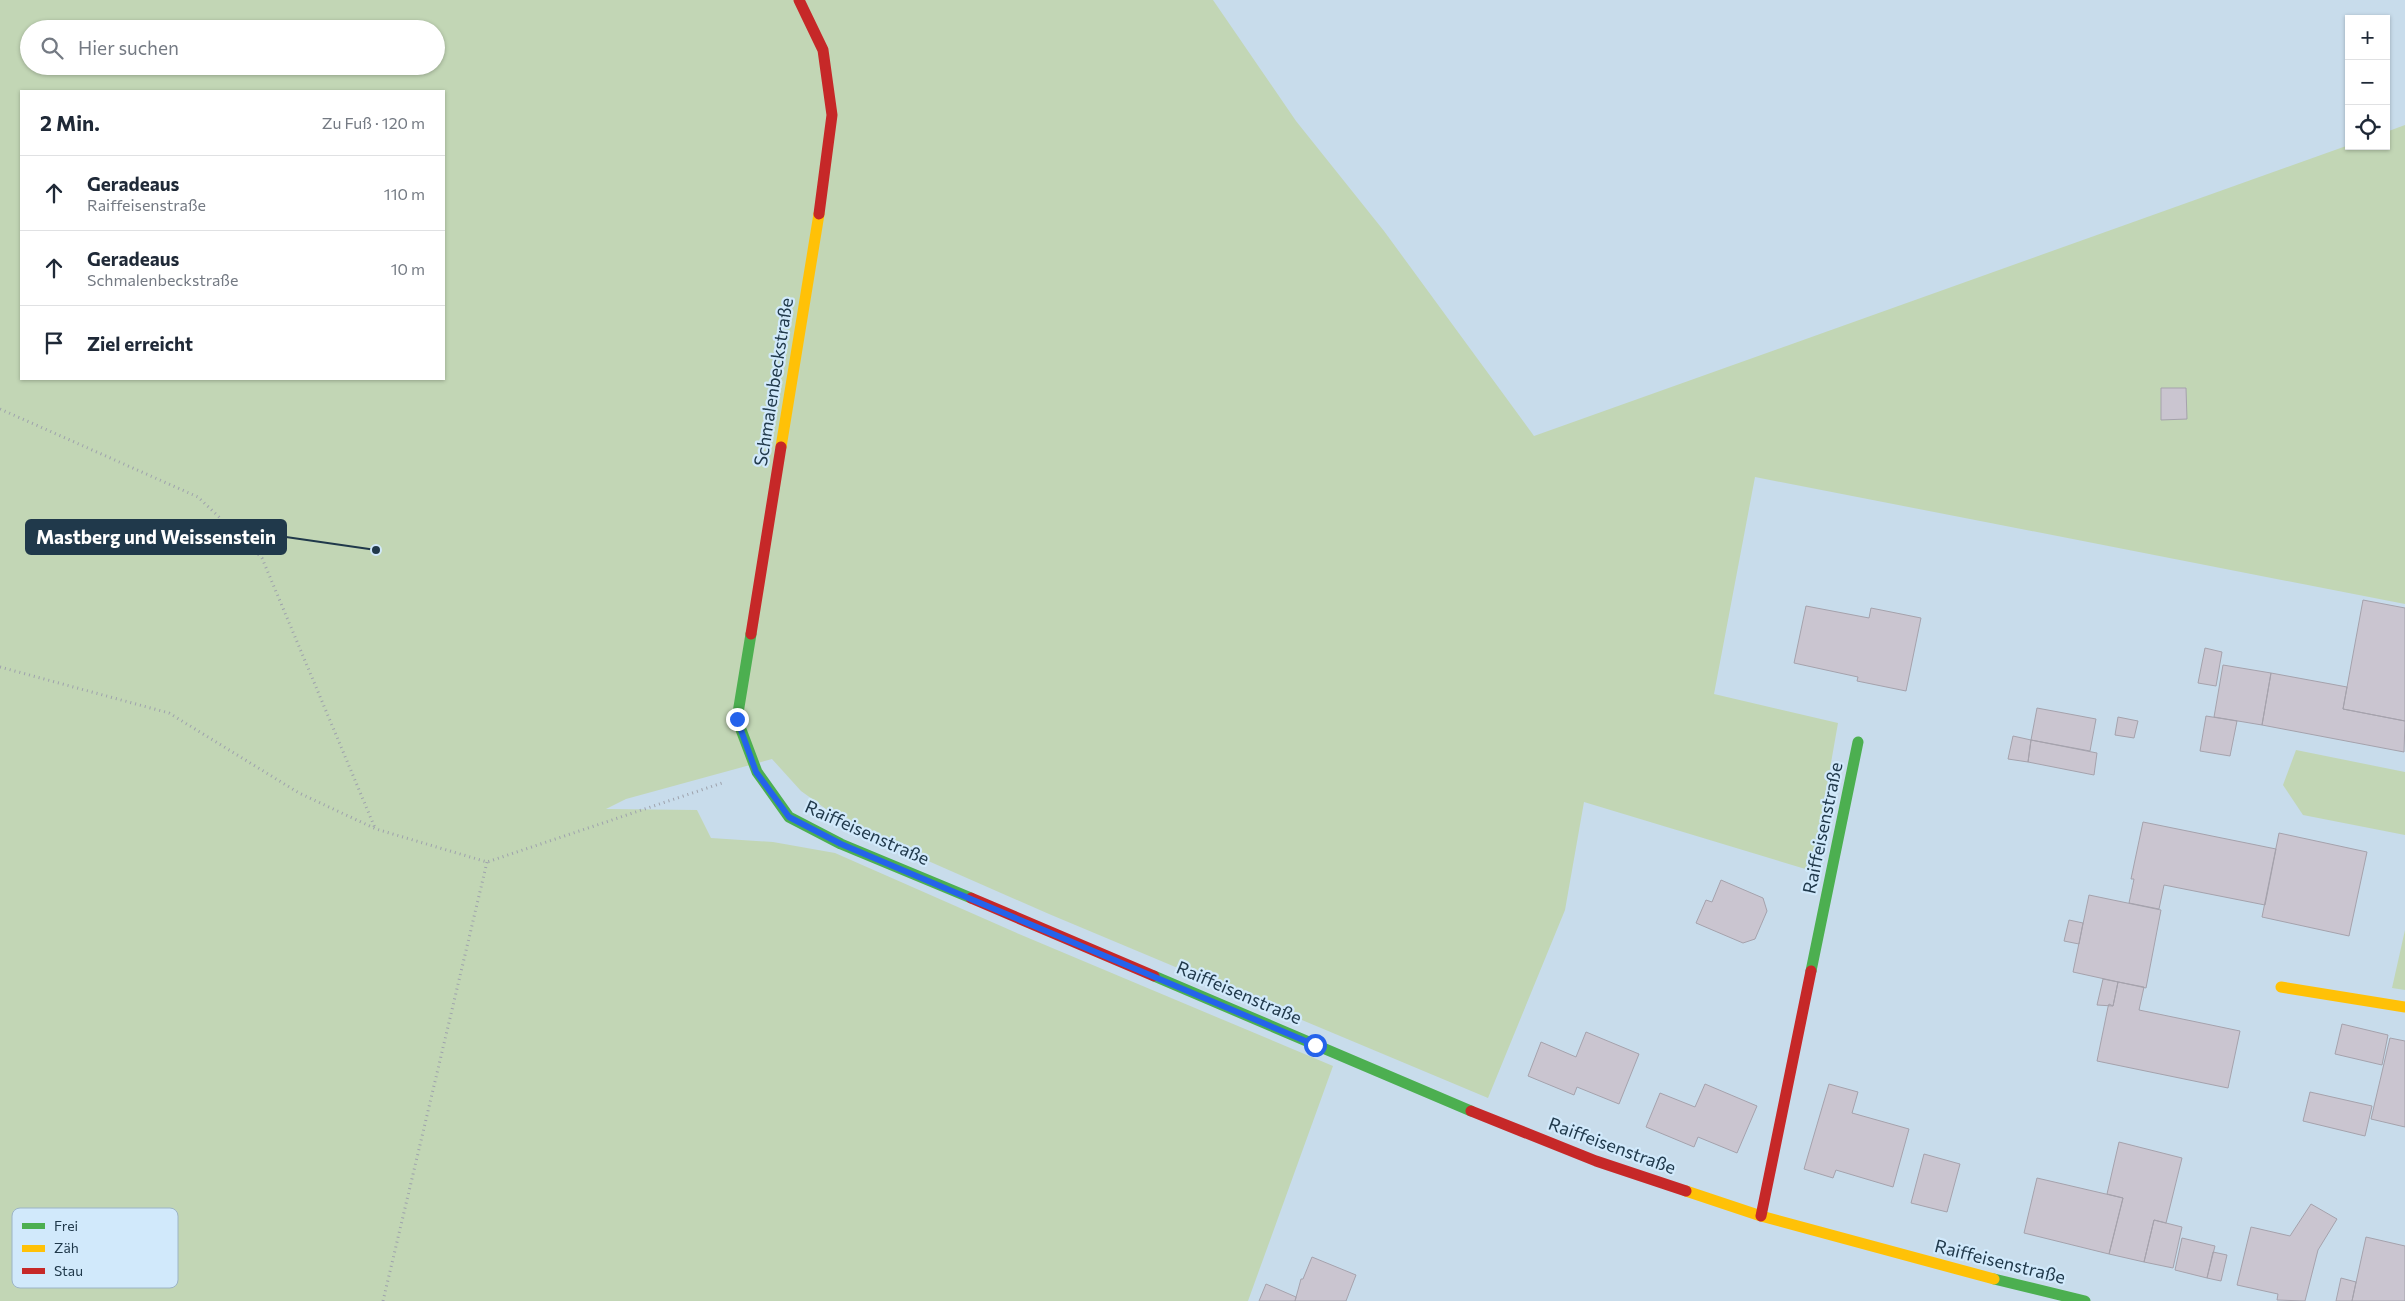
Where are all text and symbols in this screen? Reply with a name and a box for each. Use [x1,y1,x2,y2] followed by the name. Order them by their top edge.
[2345,15,2390,150] map controls
[2345,15,2390,60] button: +
[20,20,445,75] search box
[38,34,66,62] icon: search
[78,36,179,59] text: Hier suchen
[2345,60,2390,105] button: −
[2345,105,2390,150] button: locate
[40,110,100,135] text: 2 Min.
[322,113,425,132] text: Zu Fuß · 120 m
[87,172,179,195] text: Geradeaus
[40,179,68,207] icon: ahead
[384,184,425,203] text: 110 m
[87,195,206,214] text: Raiffeisenstraße
[87,247,179,270] text: Geradeaus
[40,254,68,282] icon: ahead
[391,259,425,278] text: 10 m
[87,270,238,289] text: Schmalenbeckstraße
[749,296,797,468] street label: Schmalenbeckstraße
[40,329,68,357] icon: arrive
[87,332,193,355] text: Ziel erreicht
[26,520,286,554] callout: Mastberg und Weissenstein
[36,525,276,548] text: Mastberg und Weissenstein
[726,708,749,731] route end
[1797,760,1847,896] street label: Raiffeisenstraße
[802,795,933,869] street label: Raiffeisenstraße
[1173,956,1305,1028] street label: Raiffeisenstraße
[1304,1034,1327,1057] route start
[1546,1112,1679,1178] street label: Raiffeisenstraße
[12,1208,178,1288] legend
[54,1217,78,1234] text: Frei
[1933,1234,2068,1288] street label: Raiffeisenstraße
[54,1239,79,1256] text: Zäh
[54,1262,83,1279] text: Stau

